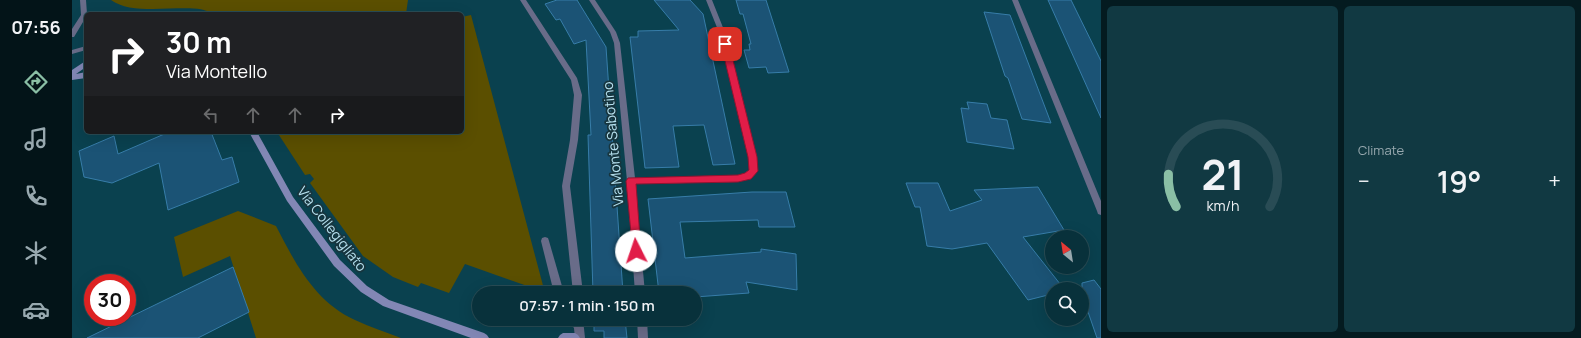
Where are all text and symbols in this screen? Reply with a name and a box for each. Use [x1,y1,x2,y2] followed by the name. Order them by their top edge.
[11,15,61,39] text: 07:56
[166,23,231,61] text: 30 m
[708,27,742,61] pin
[100,28,152,80] icon: right
[714,33,736,55] icon: arrive
[166,59,267,83] text: Via Montello
[22,68,50,96] icon: directions
[598,81,627,207] street label: Via Monte Sabotino
[200,104,222,126] icon: left
[242,104,264,126] icon: ahead
[284,104,306,126] icon: ahead
[326,104,348,126] icon: right
[22,125,50,153] icon: music
[1358,141,1404,159] text: Climate
[1201,146,1244,202] text: 21
[1437,161,1482,202] text: 19°
[1358,166,1370,196] text: −
[1548,166,1561,196] text: +
[22,182,50,210] icon: phone
[293,182,372,275] street label: Via Collegigliato
[1206,196,1239,215] text: km/h
[615,230,657,272] position arrow
[1045,230,1089,274] north arrow
[1045,230,1089,326] map controls
[22,239,50,267] icon: climate
[84,274,136,326] speed limit sign: 30
[1045,282,1089,326] button: search
[519,295,655,316] text: 07:57 · 1 min · 150 m
[22,296,50,324] icon: car

